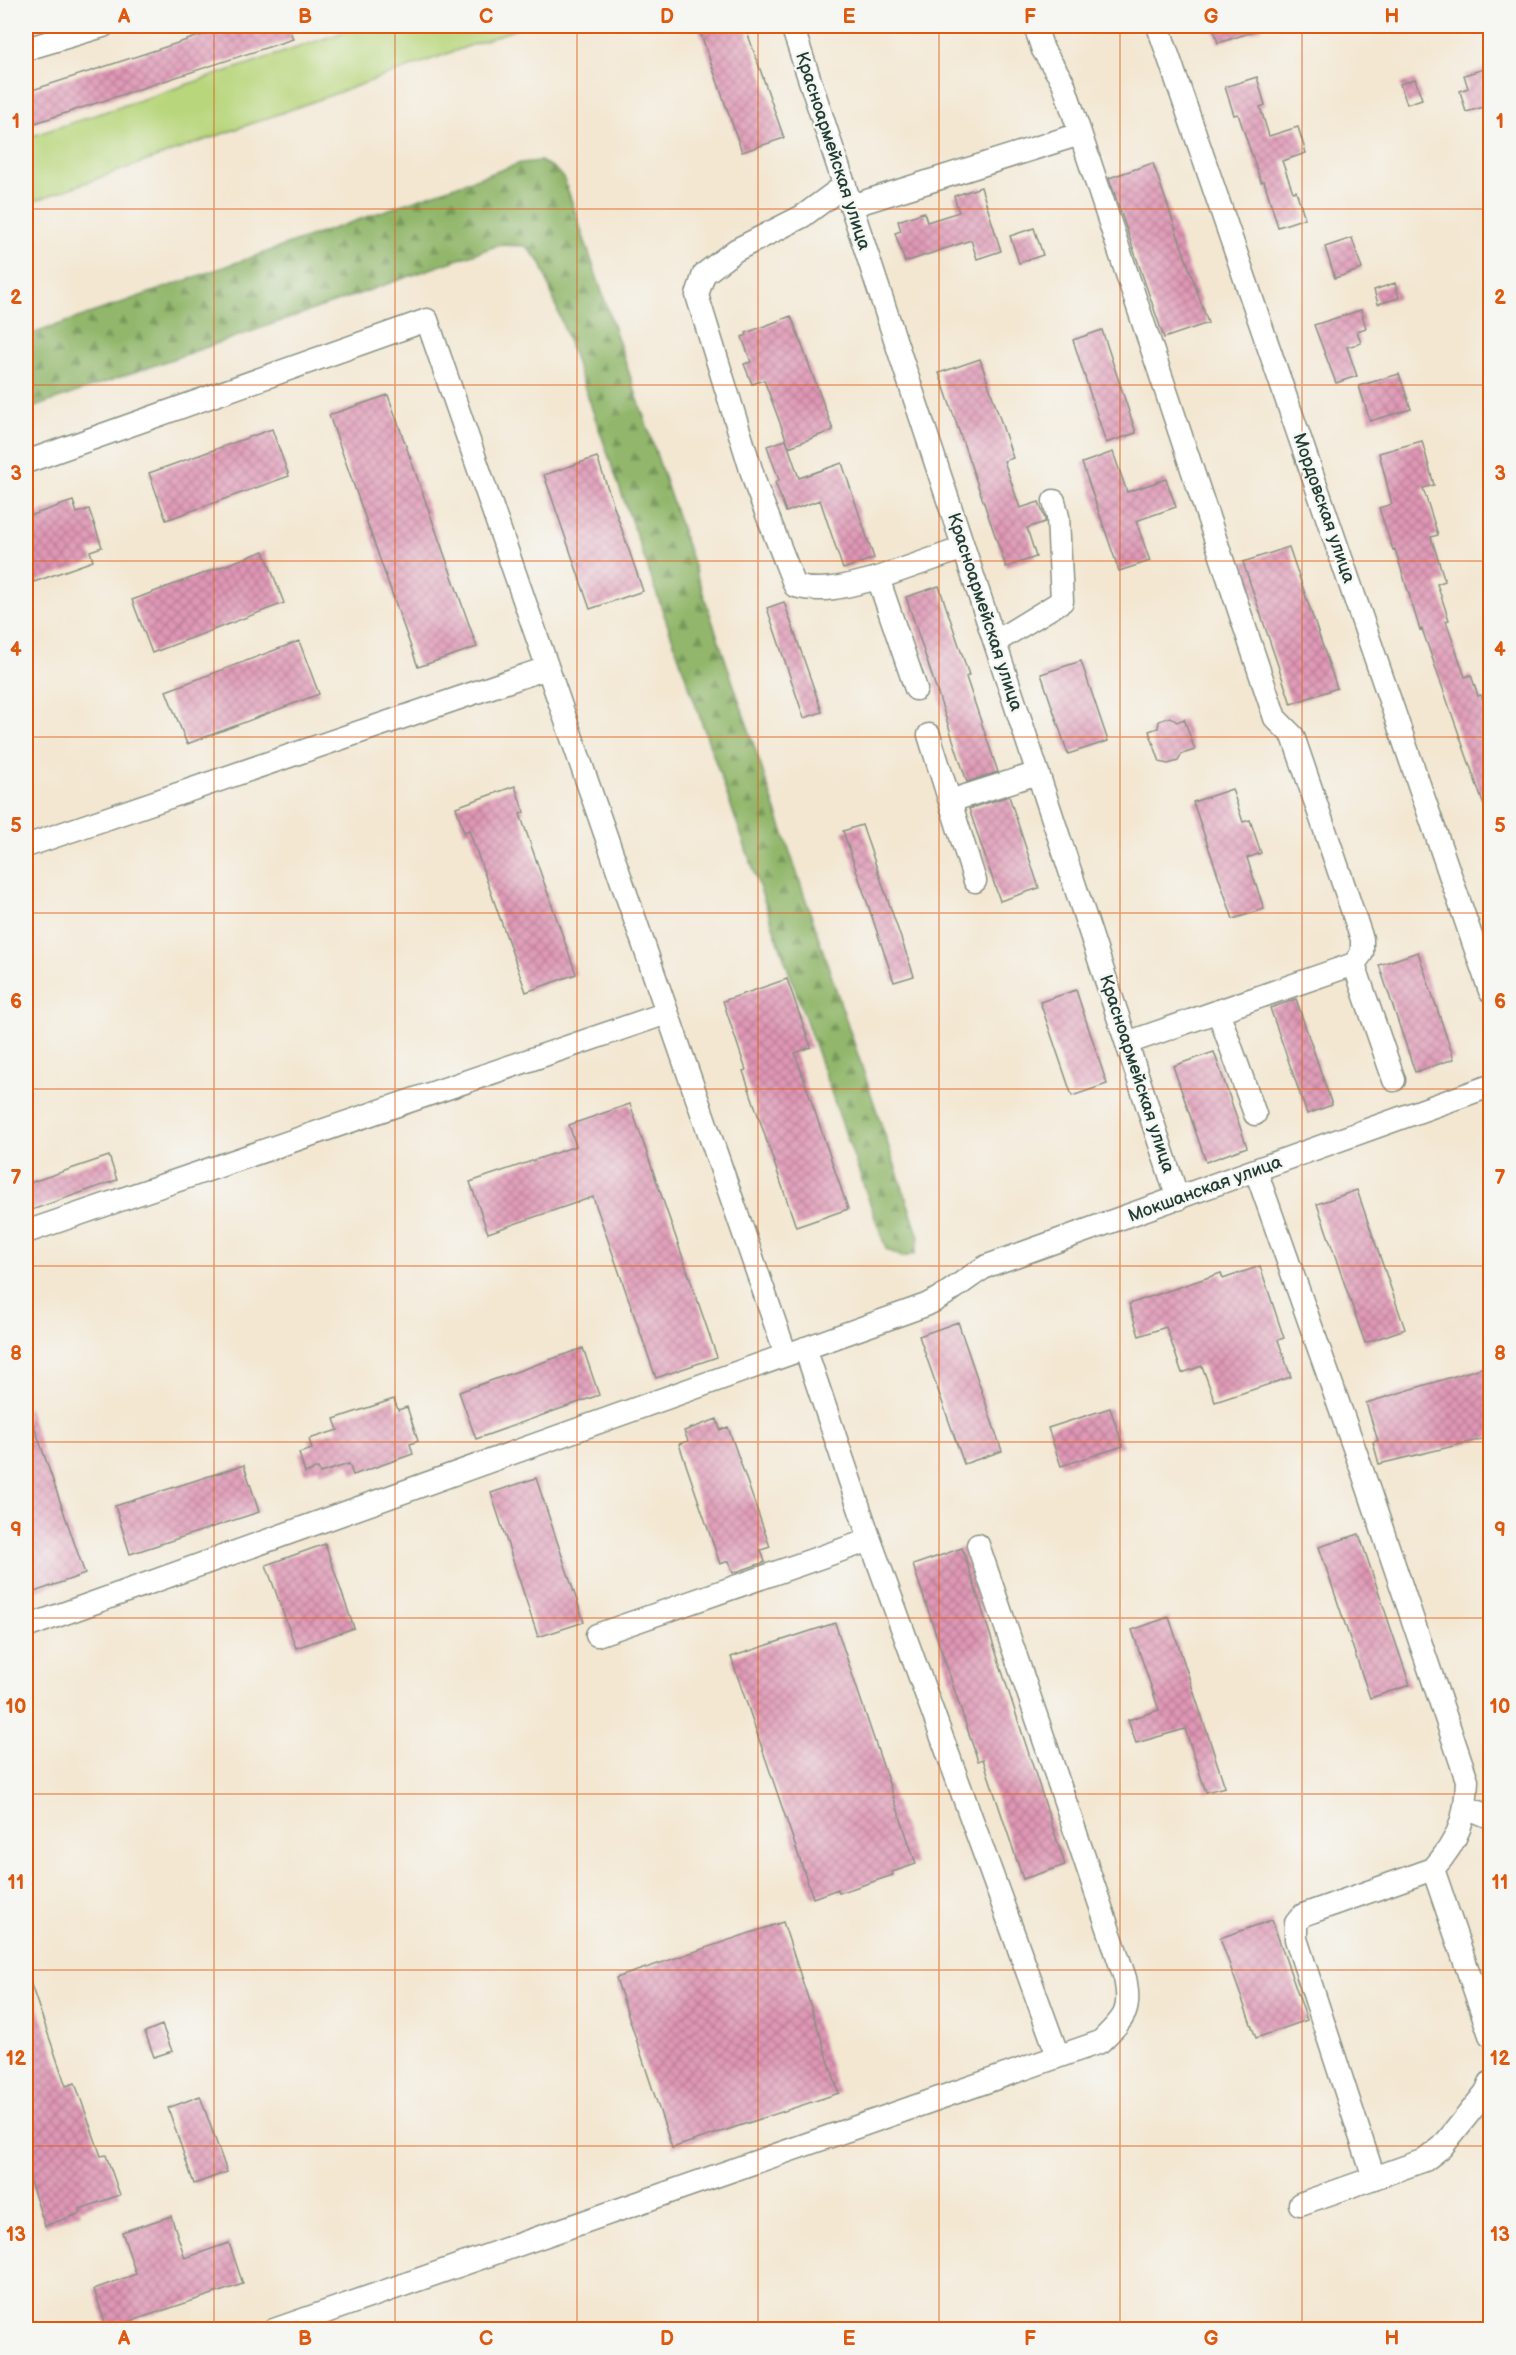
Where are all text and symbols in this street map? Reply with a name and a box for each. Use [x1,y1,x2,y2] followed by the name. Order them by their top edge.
[117,5,131,29] text: A
[298,5,312,29] text: B
[479,5,493,29] text: C
[660,5,674,29] text: D
[843,5,856,29] text: E
[1024,5,1036,29] text: F
[1204,5,1219,29] text: G
[1385,5,1399,29] text: H
[791,49,875,253] street label: Красноармейская улица
[12,110,20,134] text: 1
[1496,110,1504,134] text: 1
[10,286,22,310] text: 2
[1494,286,1506,310] text: 2
[1288,430,1360,586] street label: Мордовская улица
[10,462,22,486] text: 3
[1494,462,1506,486] text: 3
[943,510,1027,714] street label: Красноармейская улица
[10,638,22,662] text: 4
[1494,638,1506,662] text: 4
[10,814,22,838] text: 5
[1494,814,1506,838] text: 5
[1095,972,1179,1176] street label: Красноармейская улица
[10,990,22,1014] text: 6
[1494,990,1506,1014] text: 6
[1125,1151,1285,1227] street label: Мокшанская улица
[10,1166,22,1190] text: 7
[1494,1166,1506,1190] text: 7
[10,1342,22,1366] text: 8
[1494,1342,1506,1366] text: 8
[10,1518,22,1542] text: 9
[1494,1518,1506,1542] text: 9
[6,1695,26,1719] text: 10
[1490,1695,1510,1719] text: 10
[8,1871,24,1895] text: 11
[1492,1871,1508,1895] text: 11
[6,2047,26,2071] text: 12
[1490,2047,1510,2071] text: 12
[6,2223,26,2247] text: 13
[1490,2223,1510,2247] text: 13
[117,2327,131,2351] text: A
[298,2327,312,2351] text: B
[479,2327,493,2351] text: C
[660,2327,674,2351] text: D
[843,2327,856,2351] text: E
[1024,2327,1036,2351] text: F
[1204,2327,1219,2351] text: G
[1385,2327,1399,2351] text: H

